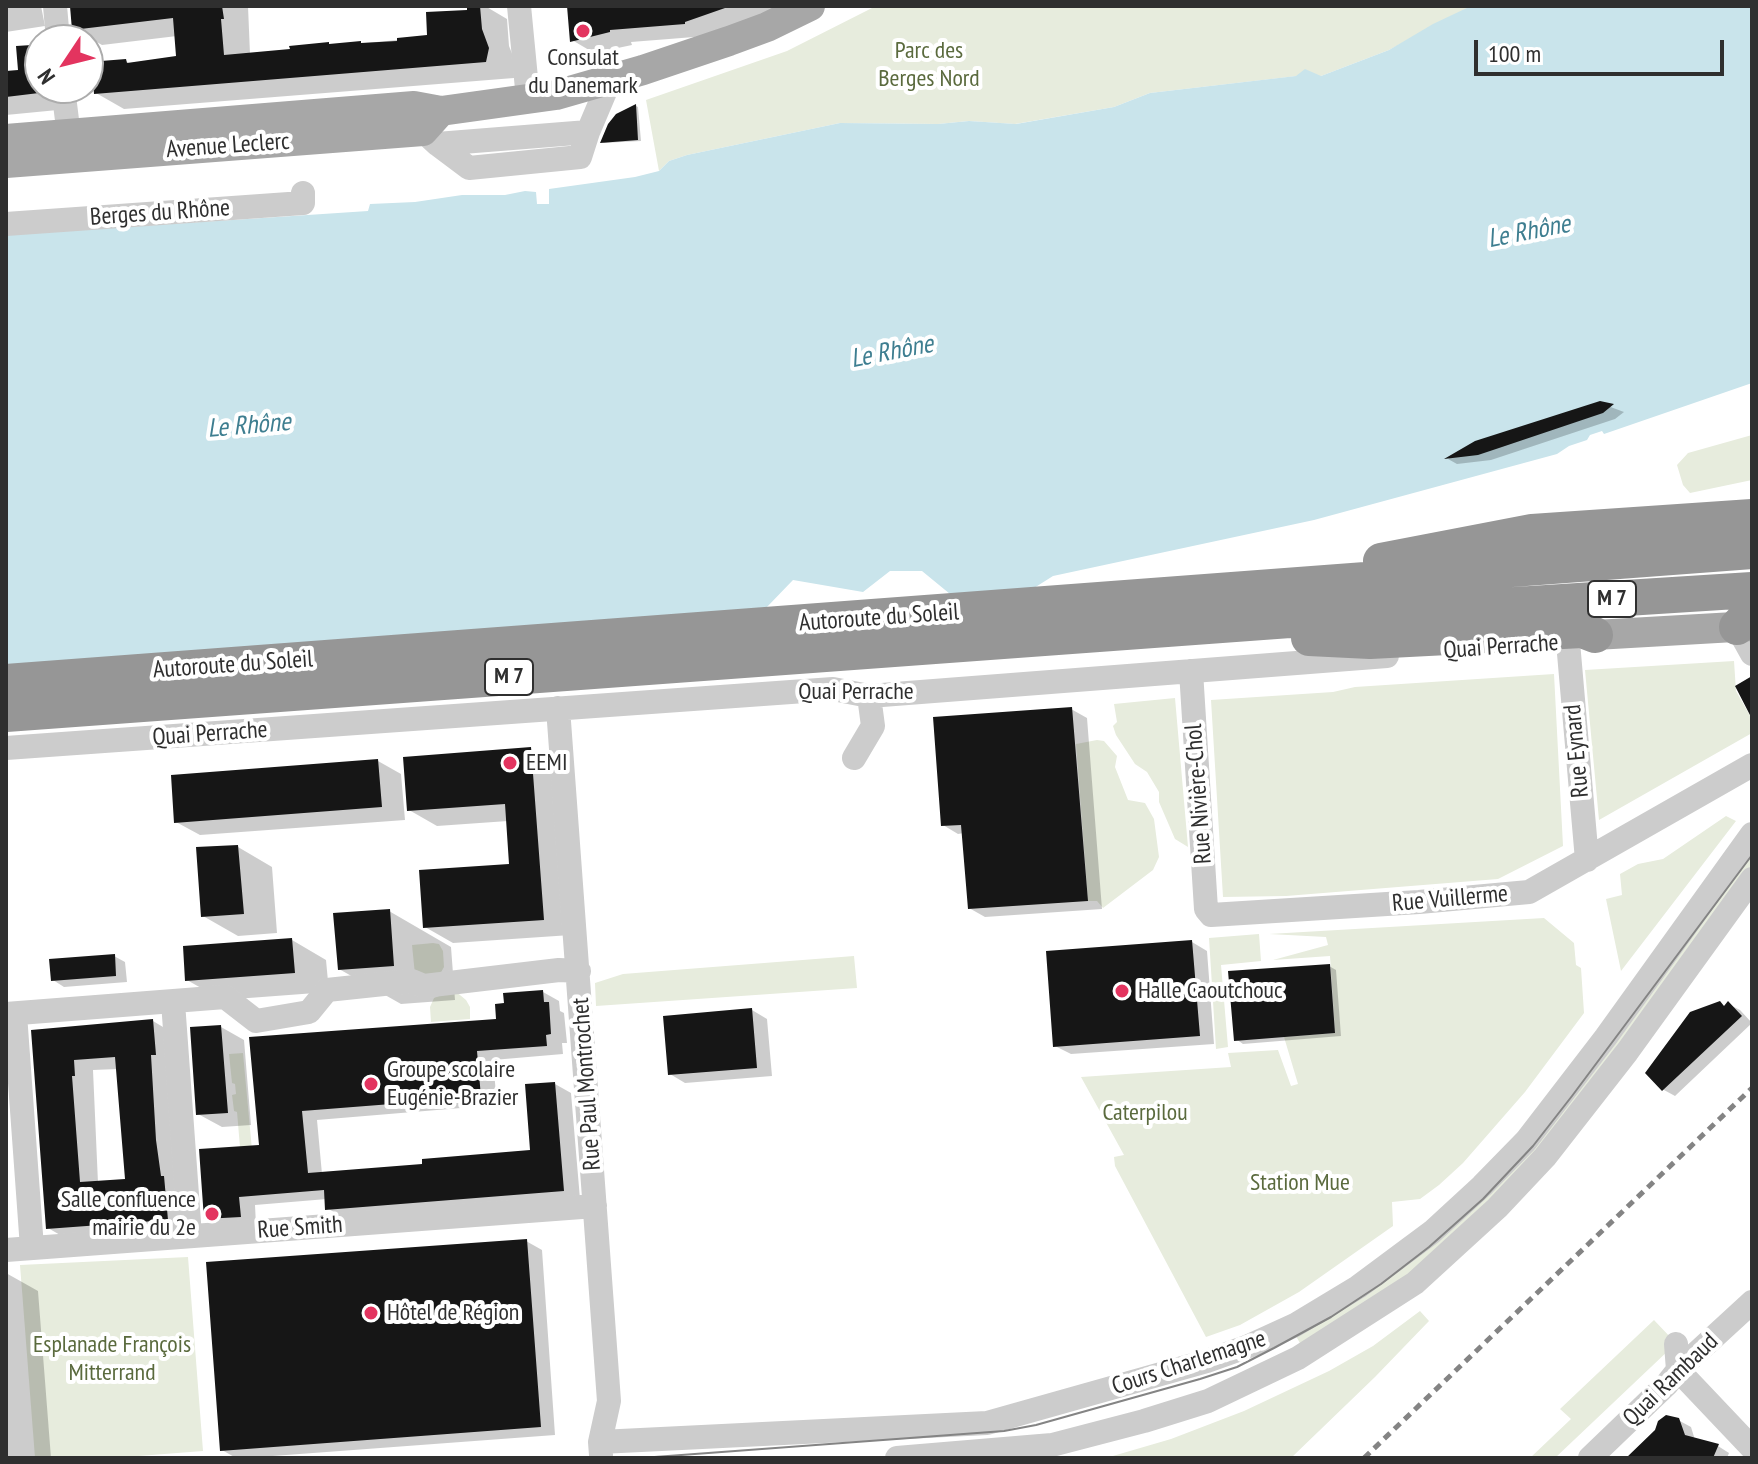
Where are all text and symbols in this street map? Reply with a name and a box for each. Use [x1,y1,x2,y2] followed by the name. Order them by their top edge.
[574,22,592,40] marker: Consulat du Danemark
[24,24,104,104] north arrow
[1478,24,1728,74] scale bar
[878,37,980,93] park label: Parc des Berges Nord
[1488,38,1541,69] text: 100 m
[528,44,638,100] place label: Consulat du Danemark
[31,64,61,90] text: N
[165,127,291,165] street label: Avenue Leclerc
[89,194,231,232] street label: Berges du Rhône
[1485,209,1573,255] water label: Le Rhône
[848,329,936,375] water label: Le Rhône
[206,407,292,445] water label: Le Rhône
[1588,581,1636,617] road number: M 7
[798,598,960,638] street label: Autoroute du Soleil
[1442,629,1560,665] street label: Quai Perrache
[152,645,314,685] street label: Autoroute du Soleil
[485,659,533,695] road number: M 7
[798,678,914,706] street label: Quai Perrache
[1559,703,1595,799] street label: Rue Eynard
[151,716,269,752] street label: Quai Perrache
[1180,723,1218,865] street label: Rue Nivière-Chol
[526,749,567,777] place label: EEMI
[501,754,519,772] marker: EEMI
[1391,880,1509,918] street label: Rue Vuillerme
[1138,977,1283,1005] place label: Halle Caoutchouc
[1113,982,1131,1000] marker: Halle Caoutchouc
[567,997,607,1171] street label: Rue Paul Montrochet
[387,1056,518,1112] place label: Groupe scolaire Eugénie-Brazier
[362,1075,380,1093] marker: Groupe scolaire Eugénie-Brazier
[1102,1099,1188,1127] park label: Caterpilou
[1250,1169,1350,1197] park label: Station Mue
[61,1186,196,1242] place label: Salle confluence mairie du 2e
[203,1205,221,1223] marker: Salle confluence mairie du 2e
[256,1211,344,1245] street label: Rue Smith
[387,1299,519,1327] place label: Hôtel de Région
[362,1304,380,1322] marker: Hôtel de Région
[1108,1325,1270,1401] street label: Cours Charlemagne
[1617,1328,1725,1432] street label: Quai Rambaud
[33,1331,191,1387] park label: Esplanade François Mitterrand

